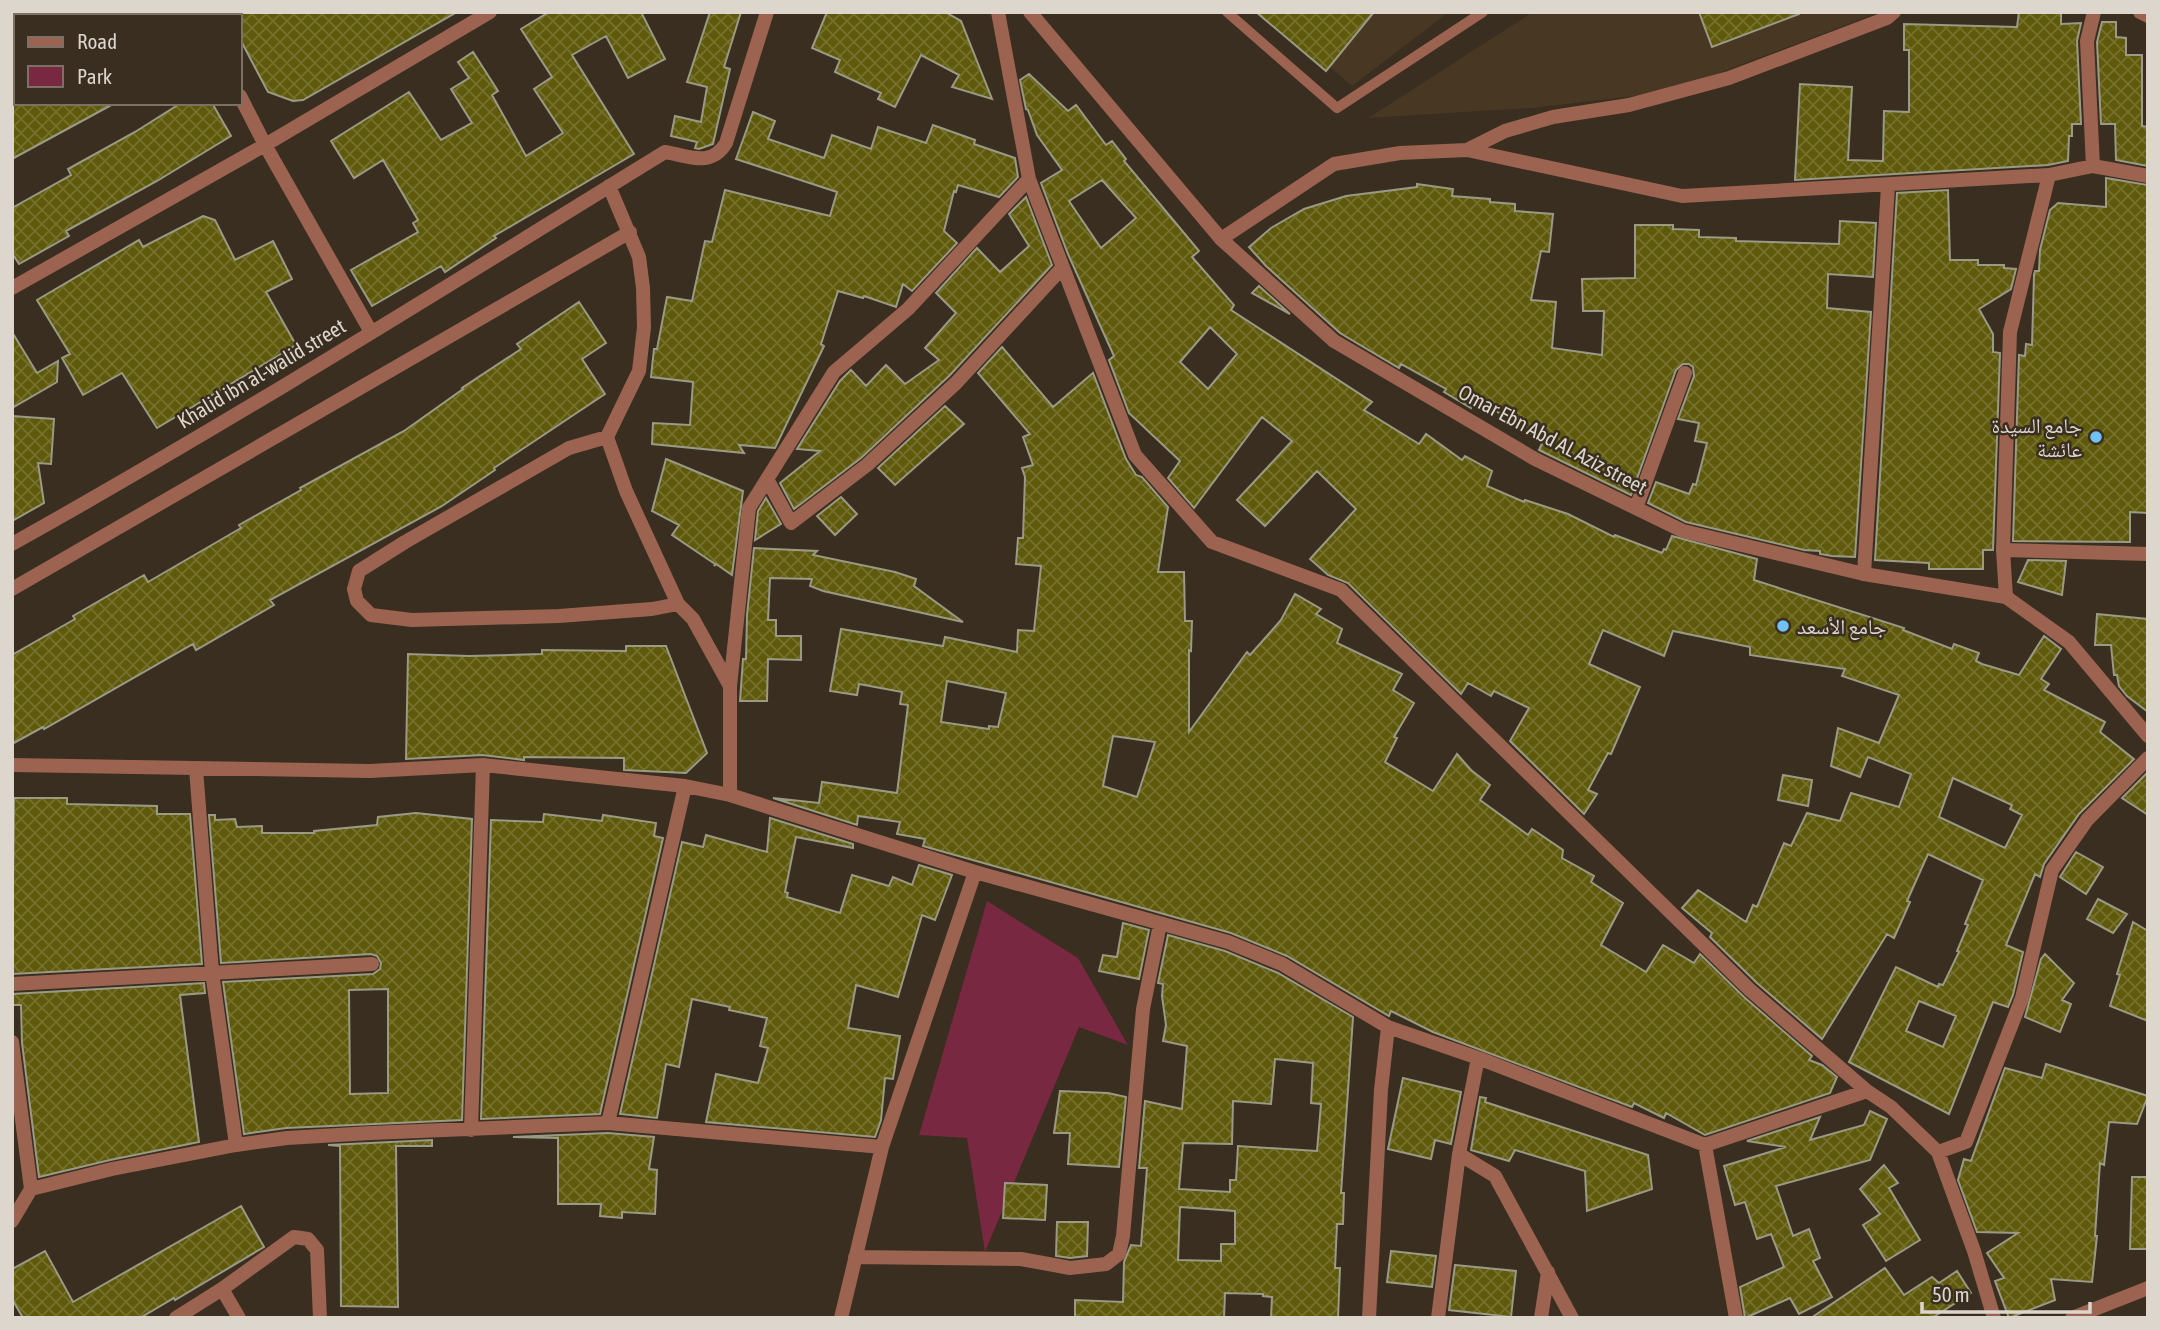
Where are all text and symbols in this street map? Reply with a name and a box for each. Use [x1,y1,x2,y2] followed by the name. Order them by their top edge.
[14,14,242,105] legend
[77,29,117,53] text: Road
[77,64,112,88] text: Park
[173,313,349,433] street label: Khalid ibn al-walid street
[1455,379,1651,499] street label: Omar Ebn Abd AL Aziz street
[1991,413,2082,461] place label: جامع السيدة عائشة
[2088,429,2104,445] marker: جامع السيدة عائشة
[1797,614,1886,640] place label: جامع الأسعد
[1775,618,1791,634] marker: جامع الأسعد
[1922,1270,2090,1314] scale bar
[1932,1282,1970,1306] text: 50 m

